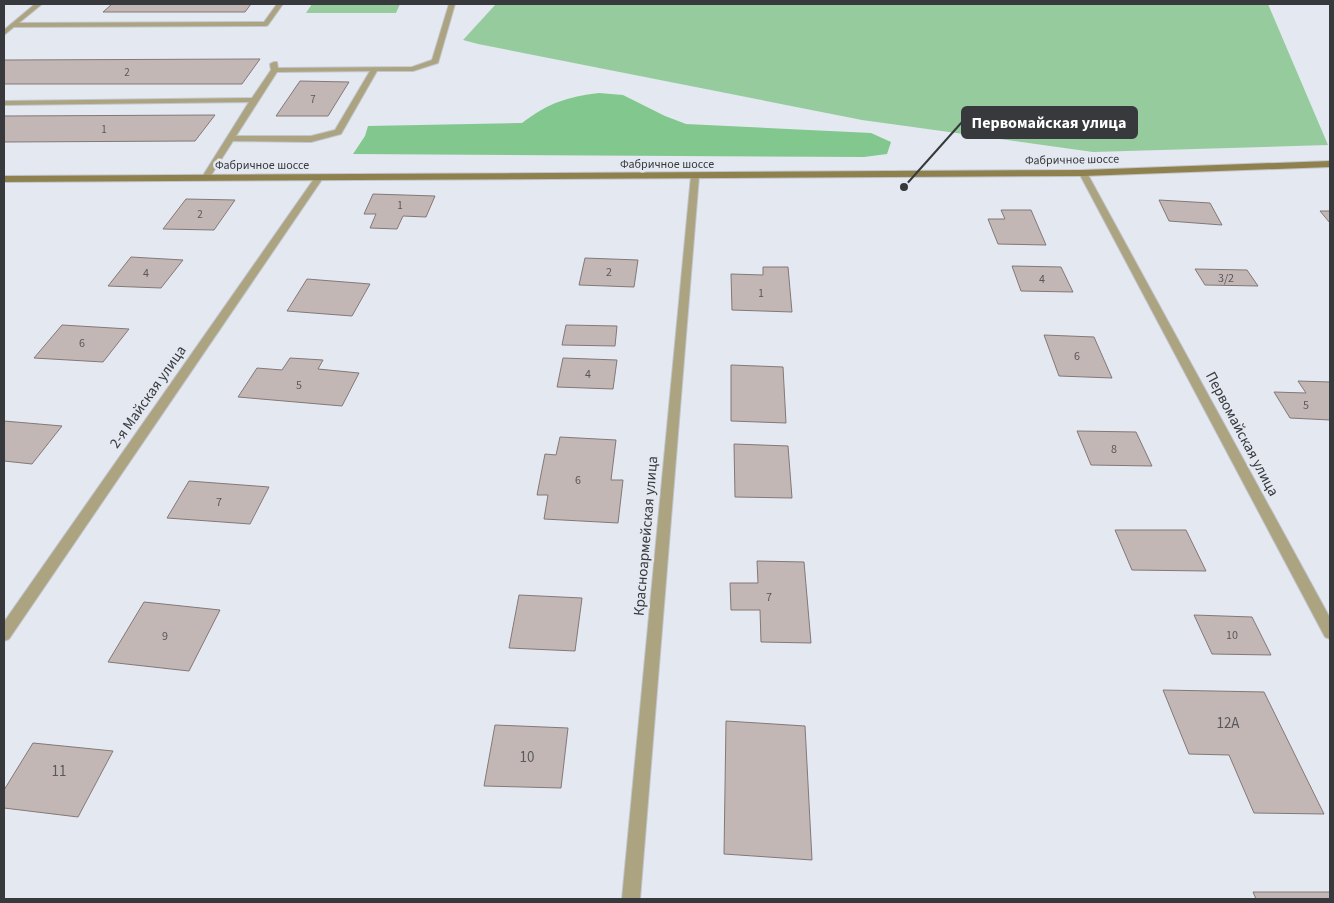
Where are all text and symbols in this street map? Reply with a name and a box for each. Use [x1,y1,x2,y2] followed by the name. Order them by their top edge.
[124,65,130,80] house number: 2
[310,92,316,107] house number: 7
[962,107,1137,138] callout: Первомайская улица
[972,112,1126,134] text: Первомайская улица
[101,122,107,137] house number: 1
[1025,151,1119,169] street label: Фабричное шоссе
[620,156,714,173] street label: Фабричное шоссе
[215,157,309,174] street label: Фабричное шоссе
[397,198,403,213] house number: 1
[197,207,203,222] house number: 2
[606,264,612,281] house number: 2
[143,265,149,282] house number: 4
[1218,270,1234,287] house number: 3/2
[1039,271,1045,288] house number: 4
[758,285,764,302] house number: 1
[79,335,85,352] house number: 6
[105,341,191,453] street label: 2-я Майская улица
[1074,348,1080,365] house number: 6
[585,366,591,383] house number: 4
[1200,368,1284,500] street label: Первомайская улица
[296,377,302,394] house number: 5
[1303,397,1309,414] house number: 5
[1111,441,1117,458] house number: 8
[629,455,663,617] street label: Красноармейская улица
[575,472,581,489] house number: 6
[216,494,222,511] house number: 7
[766,589,772,606] house number: 7
[1226,627,1238,644] house number: 10
[162,628,168,645] house number: 9
[1216,713,1240,734] house number: 12А
[520,747,534,768] house number: 10
[52,761,66,782] house number: 11

